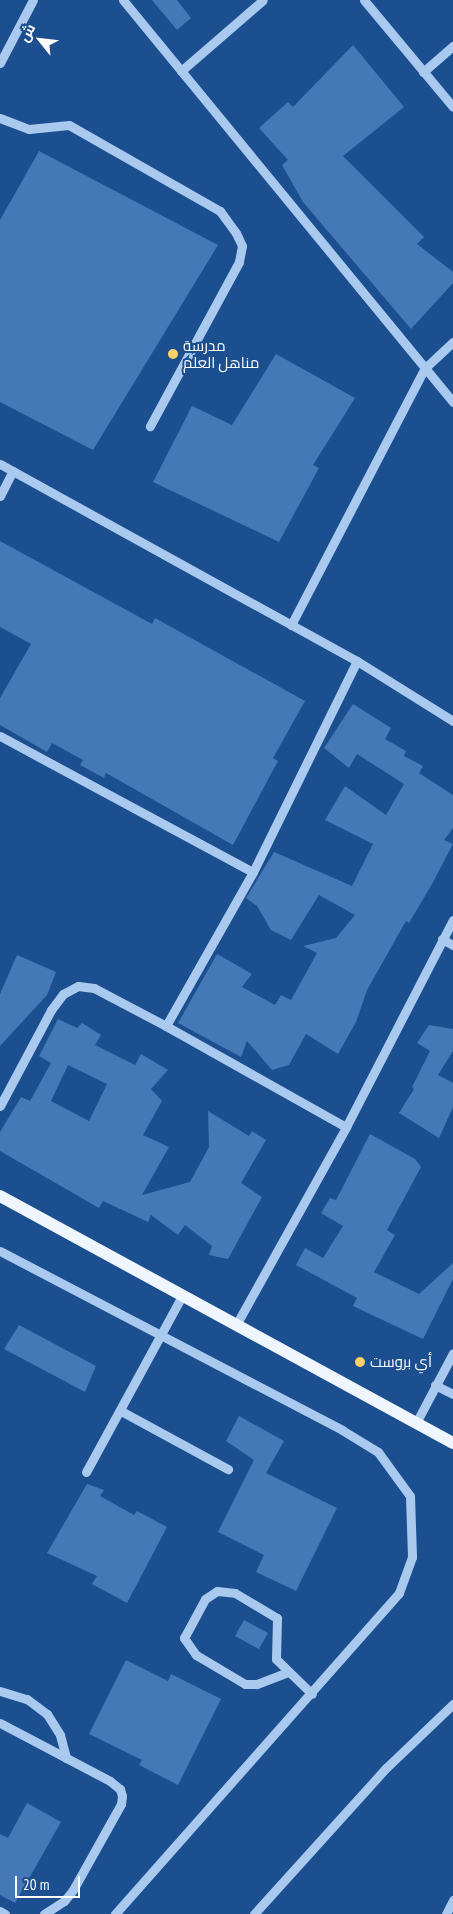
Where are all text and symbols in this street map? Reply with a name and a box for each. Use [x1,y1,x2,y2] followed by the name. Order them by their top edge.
[15,15,65,65] north arrow
[15,21,39,45] text: ش
[183,336,259,371] place label: مدرسة مناهل العلم
[167,348,179,360] marker: مدرسة مناهل العلم
[370,1353,432,1371] place label: أي بروست
[354,1356,366,1368] marker: أي بروست
[18,1866,82,1898] scale bar
[23,1875,49,1894] text: 20 m

